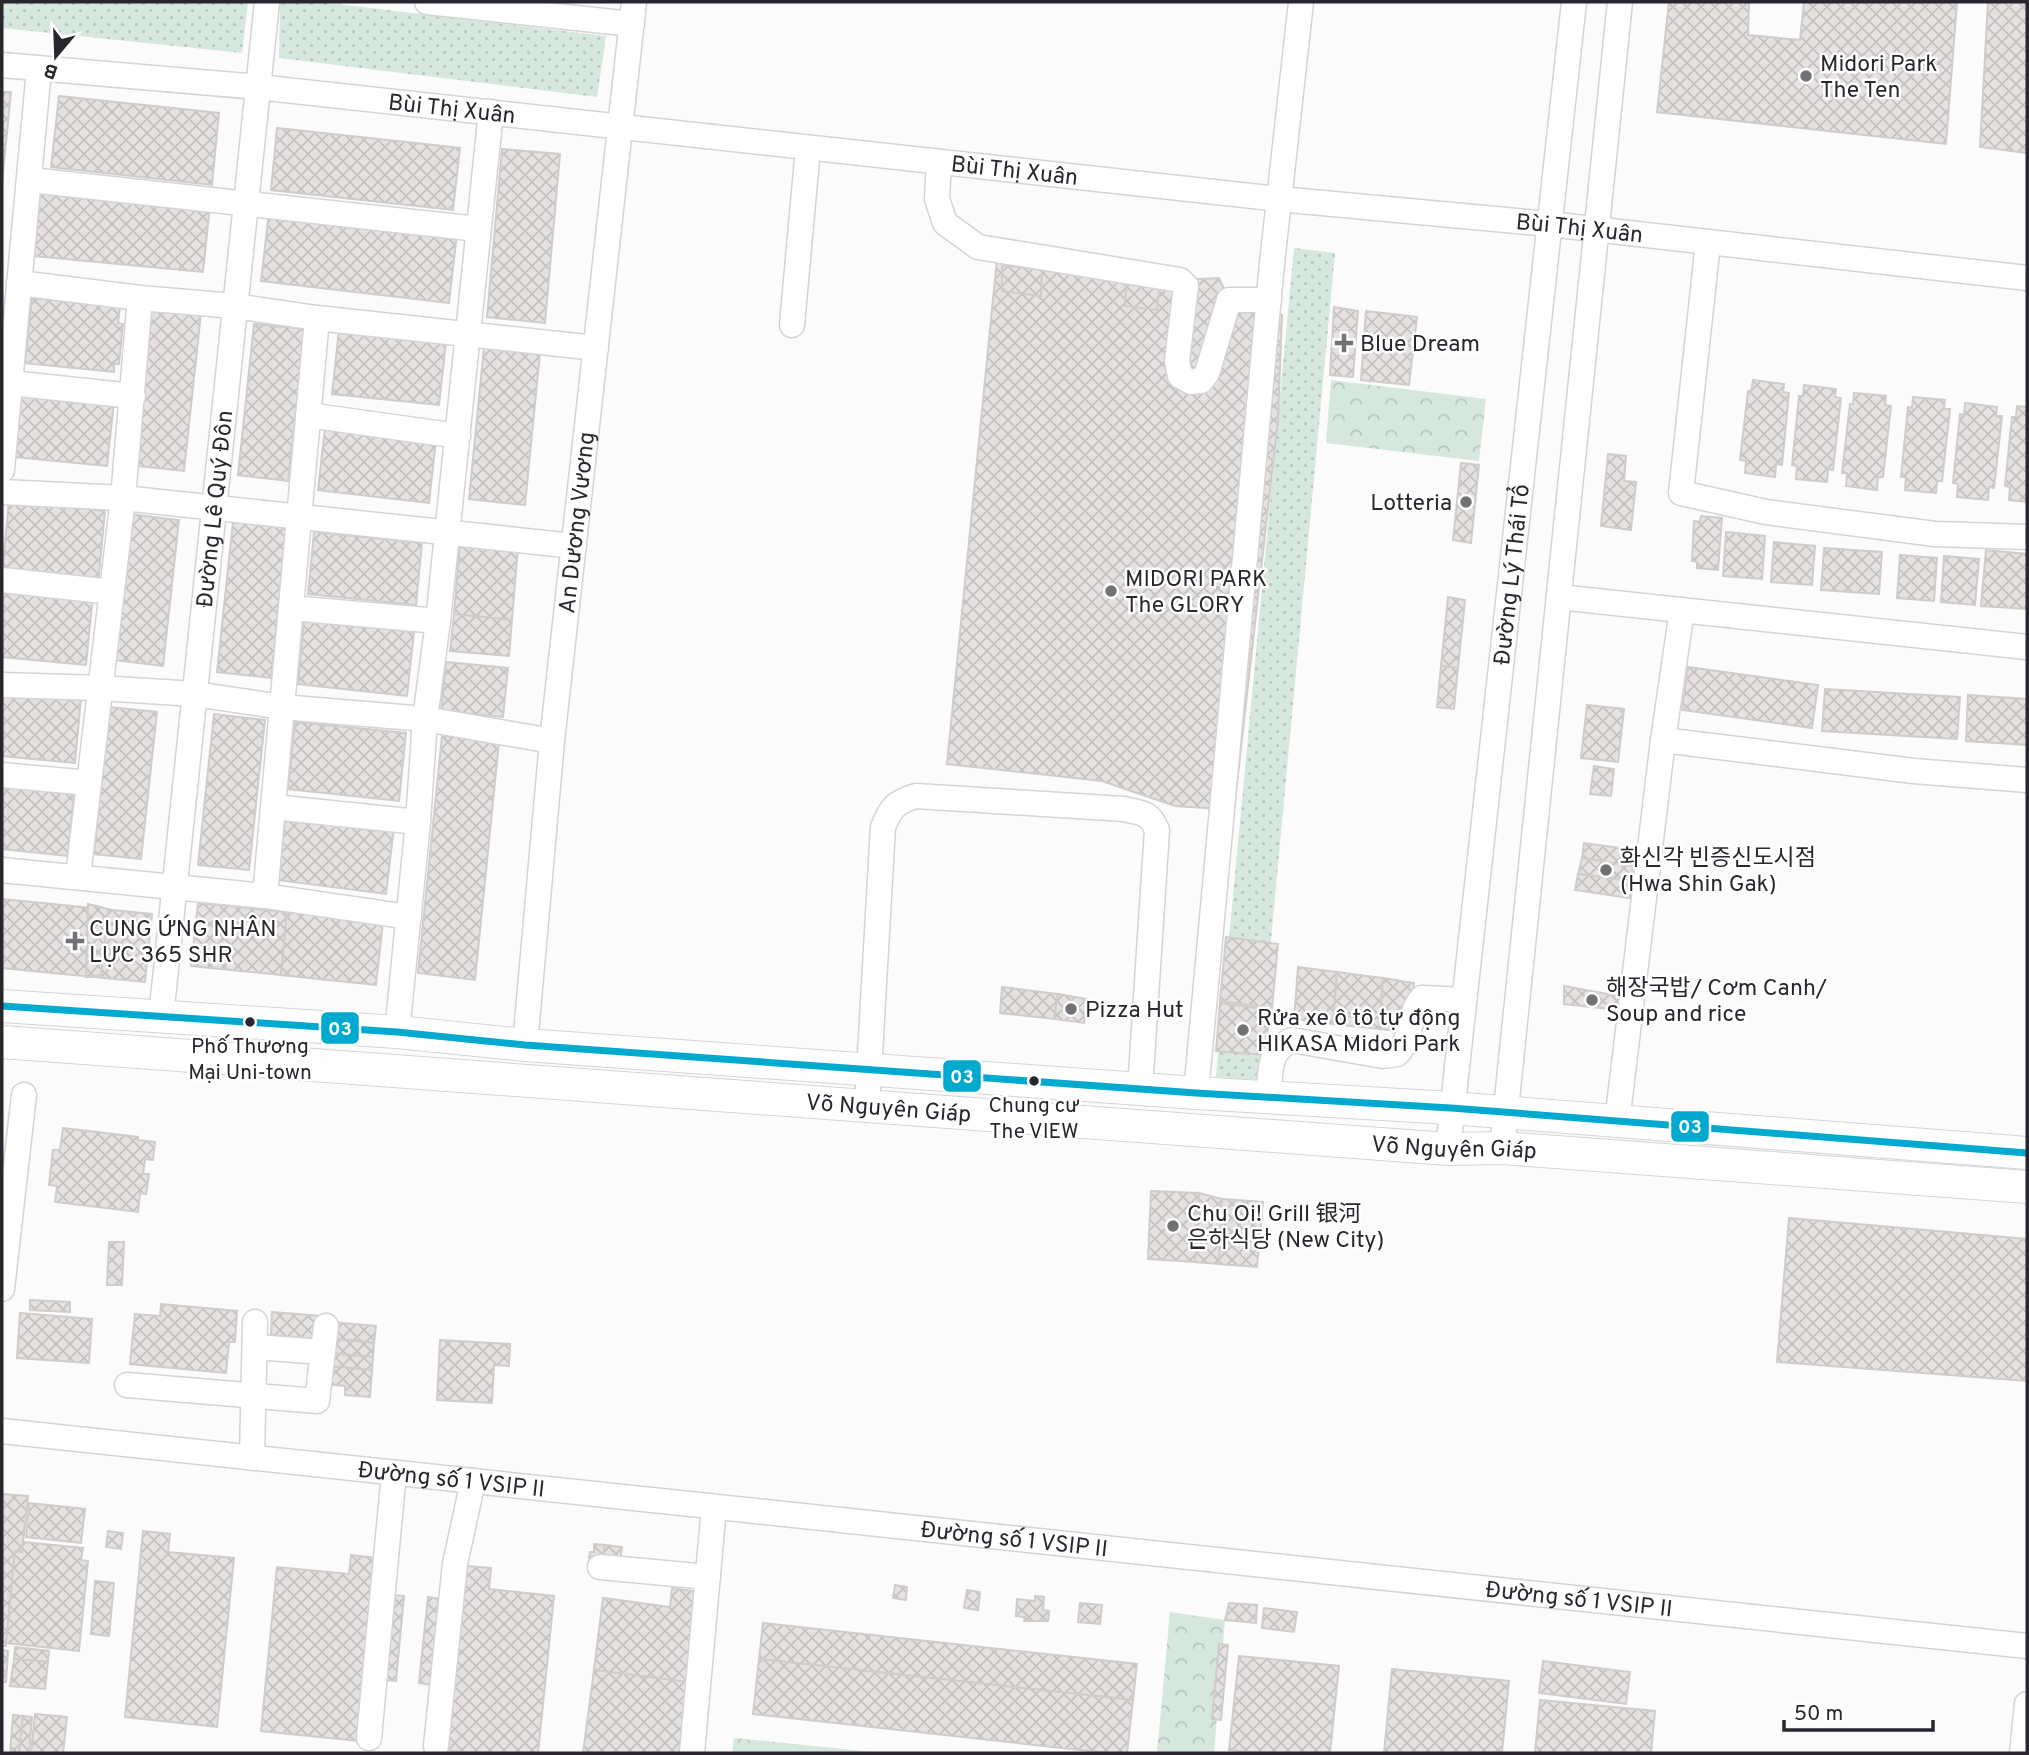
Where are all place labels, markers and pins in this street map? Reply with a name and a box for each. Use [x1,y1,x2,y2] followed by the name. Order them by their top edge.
[1820,51,1938,106] place label: Midori Park The Ten
[1798,68,1814,84] marker: Midori Park The Ten
[1360,331,1480,360] place label: Blue Dream
[1334,333,1354,353] marker: Blue Dream
[1370,490,1452,519] place label: Lotteria
[1458,494,1474,510] marker: Lotteria
[1125,566,1267,621] place label: MIDORI PARK The GLORY
[1103,583,1119,599] marker: MIDORI PARK The GLORY
[1620,845,1816,900] place label: 화신각 빈증신도시점 (Hwa Shin Gak)
[1598,862,1614,878] marker: 화신각 빈증신도시점 (Hwa Shin Gak)
[89,914,277,971] place label: CUNG ỨNG NHÂN LỰC 365 SHR
[67,933,83,949] marker: CUNG ỨNG NHÂN LỰC 365 SHR
[1606,975,1827,1030] place label: 해장국밥/ Cơm Canh/ Soup and rice
[1584,992,1600,1008] marker: 해장국밥/ Cơm Canh/ Soup and rice
[1085,997,1184,1026] place label: Pizza Hut
[1063,1001,1079,1017] marker: Pizza Hut
[1257,1005,1461,1060] place label: Rửa xe ô tô tự động HIKASA Midori Park
[243,1015,257,1029] marker: Phố Thương Mại Uni-town
[1235,1022,1251,1038] marker: Rửa xe ô tô tự động HIKASA Midori Park
[188,1034,312,1087] place label: Phố Thương Mại Uni-town
[1027,1074,1041,1088] marker: Chung cư The VIEW
[989,1093,1080,1146] place label: Chung cư The VIEW
[1187,1201,1384,1256] place label: Chu Oi! Grill 银河 은하식당 (New City)
[1165,1218,1181,1234] marker: Chu Oi! Grill 银河 은하식당 (New City)

